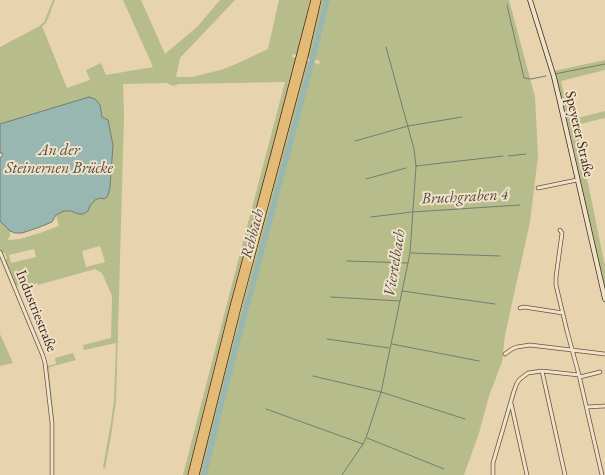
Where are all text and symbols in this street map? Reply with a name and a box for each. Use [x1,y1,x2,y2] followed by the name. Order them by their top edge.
[560,89,598,179] street label: Speyerer Straße
[5,141,113,179] water label: An der Steinernen Brücke
[421,185,509,209] water label: Bruchgraben 4
[237,207,269,261] water label: Rehbach
[380,228,410,298] water label: Viertelbach
[11,267,61,355] street label: Industriestraße

